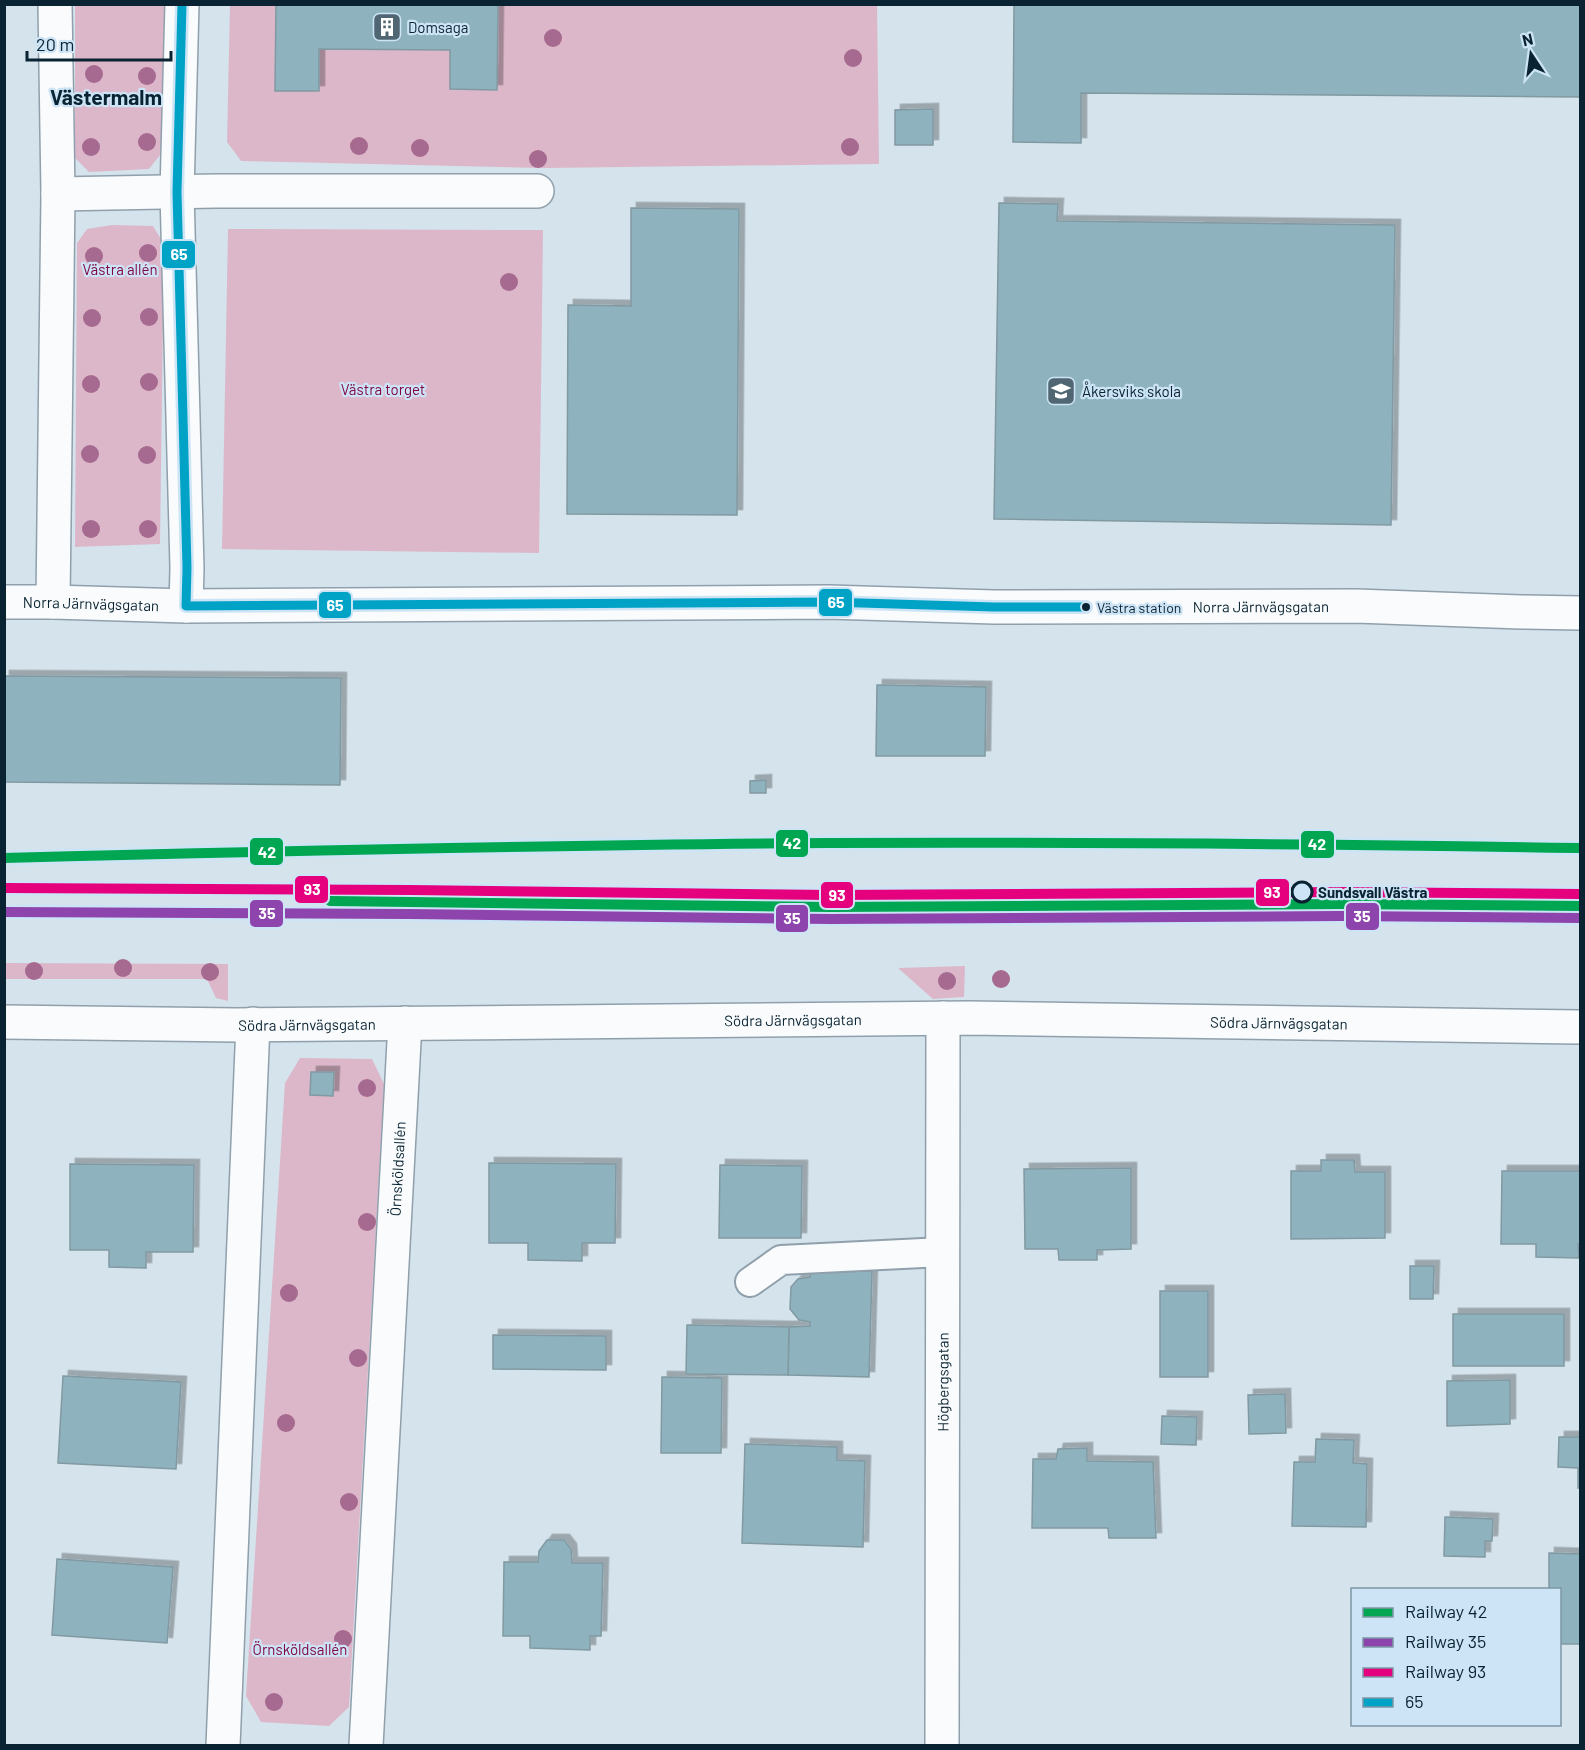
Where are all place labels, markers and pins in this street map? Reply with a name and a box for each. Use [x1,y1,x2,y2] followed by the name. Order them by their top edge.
[371,11,403,43] building icon: Domsaga
[408,18,468,36] place label: Domsaga
[1045,375,1077,407] school or university icon: Åkersviks skola
[1082,381,1181,400] place label: Åkersviks skola
[1097,599,1181,616] place label: Västra station
[1080,601,1092,613] marker: Västra station
[1291,881,1313,903] marker: Sundsvall Västra
[1318,883,1428,901] place label: Sundsvall Västra

